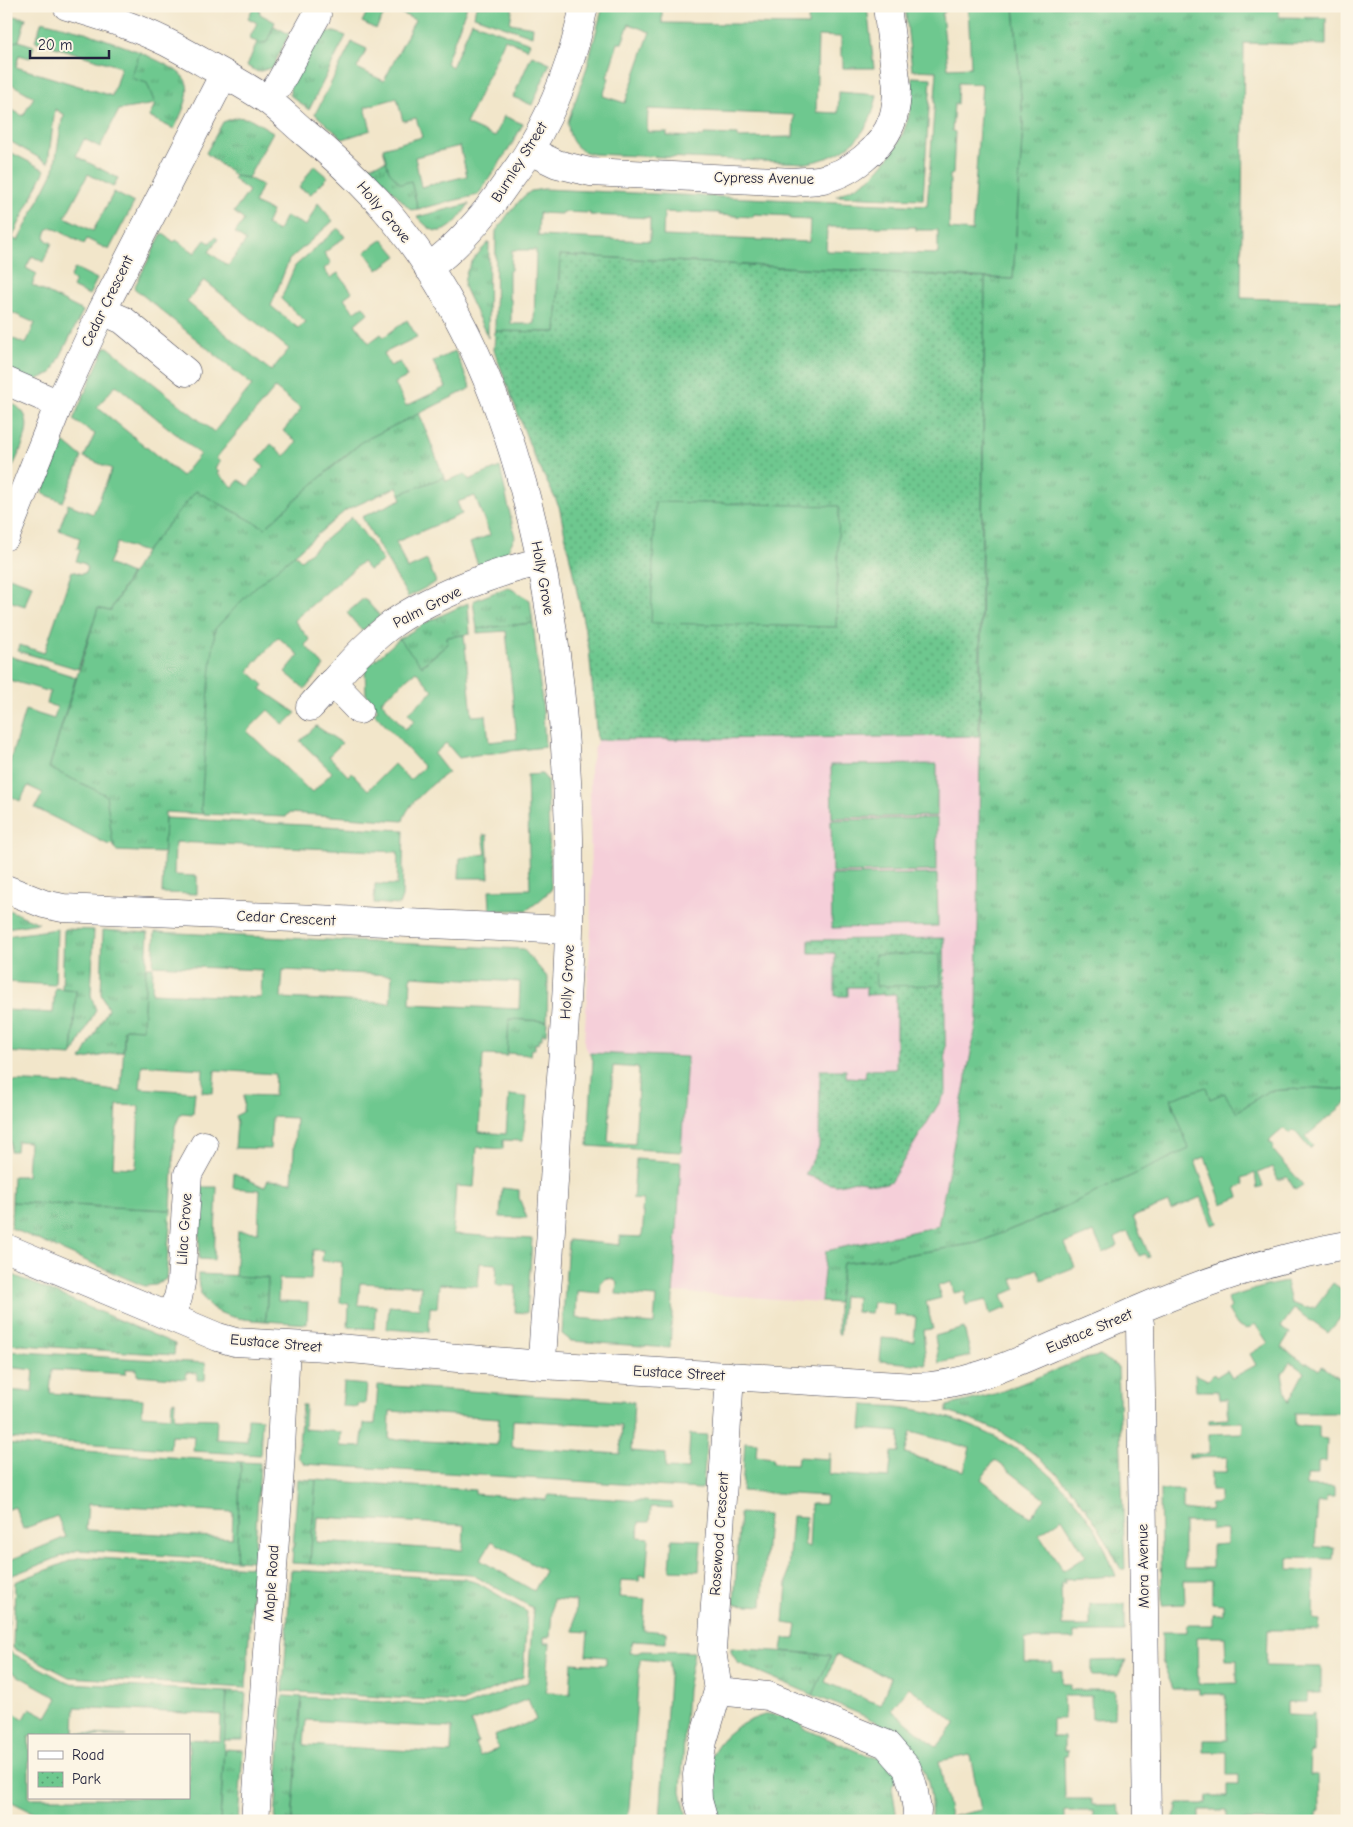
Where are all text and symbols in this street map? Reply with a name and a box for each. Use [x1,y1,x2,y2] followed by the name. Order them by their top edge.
[30,28,109,60] scale bar
[38,36,72,54] text: 20 m
[487,118,551,205] street label: Burnley Street
[714,168,815,188] street label: Cypress Avenue
[353,178,415,247] street label: Holly Grove
[77,252,137,350] street label: Cedar Crescent
[528,540,558,617] street label: Holly Grove
[390,582,464,632] street label: Palm Grove
[236,906,337,930] street label: Cedar Crescent
[556,944,578,1020] street label: Holly Grove
[173,1192,196,1265] street label: Lilac Grove
[1043,1304,1135,1357] street label: Eustace Street
[229,1330,323,1356] street label: Eustace Street
[633,1362,726,1384] street label: Eustace Street
[706,1471,732,1596] street label: Rosewood Crescent
[1133,1523,1153,1608] street label: Mora Avenue
[259,1544,283,1622] street label: Maple Road
[28,1734,190,1800] legend
[72,1746,104,1764] text: Road
[72,1770,101,1788] text: Park

